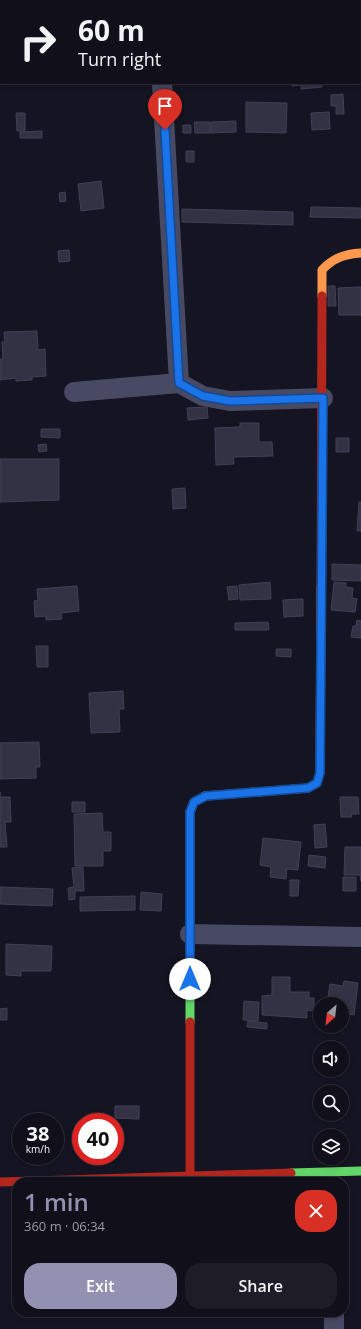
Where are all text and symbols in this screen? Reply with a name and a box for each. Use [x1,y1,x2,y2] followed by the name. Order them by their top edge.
[78,11,145,49] text: 60 m
[12,16,64,68] icon: right
[78,47,161,71] text: Turn right
[148,89,182,130] pin
[154,95,176,117] icon: arrive
[169,958,211,1000] position arrow
[313,997,349,1033] north arrow
[313,997,349,1165] map controls
[313,1041,349,1077] button: sound
[313,1085,349,1121] button: search
[72,1113,124,1165] speed limit sign: 40
[27,1120,49,1147] text: 38
[313,1129,349,1165] button: layers
[26,1142,50,1156] text: km/h
[24,1185,89,1218] text: 1 min
[295,1190,337,1232] button: close
[24,1217,105,1235] text: 360 m · 06:34
[24,1263,177,1309] button: Exit
[185,1263,337,1309] button: Share

